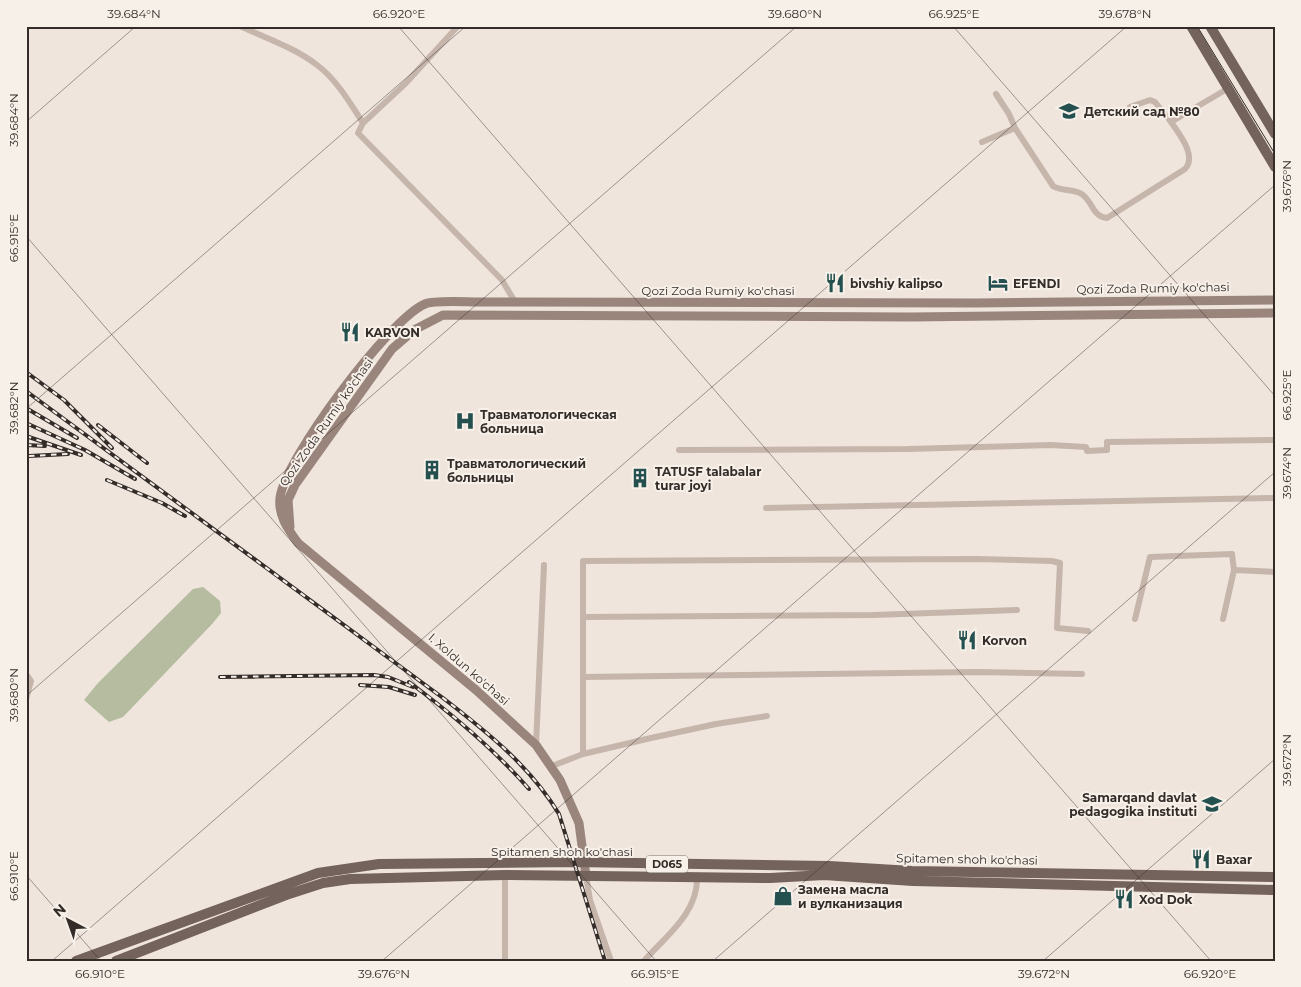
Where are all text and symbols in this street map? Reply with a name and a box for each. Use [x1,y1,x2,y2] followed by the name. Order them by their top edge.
[107,6,161,21] text: 39.684°N
[373,6,425,21] text: 66.920°E
[768,6,822,21] text: 39.680°N
[928,6,980,21] text: 66.925°E
[1099,6,1151,21] text: 39.678°N
[6,93,21,147] text: 39.684°N
[1058,100,1080,122] school or university icon: Детский сад №80
[1084,104,1200,119] place label: Детский сад №80
[1279,160,1294,212] text: 39.676°N
[6,214,21,262] text: 66.915°E
[824,272,846,294] restaurant icon: bivshiy kalipso
[987,272,1009,294] hotel icon: EFENDI
[850,276,943,291] place label: bivshiy kalipso
[1013,276,1060,291] place label: EFENDI
[1076,279,1230,297] street label: Qozi Zoda Rumiy ko'chasi
[641,283,795,298] street label: Qozi Zoda Rumiy ko'chasi
[339,321,361,343] restaurant icon: KARVON
[365,325,420,340] place label: KARVON
[276,355,376,489] street label: Qozi Zoda Rumiy ko'chasi
[1279,369,1294,421] text: 66.925°E
[6,382,21,434] text: 39.682°N
[480,407,617,436] place label: Травматологическая больница
[454,410,476,432] hospital icon: Травматологическая больница
[1279,447,1294,499] text: 39.674°N
[447,456,586,485] place label: Травматологический больницы
[421,459,443,481] building icon: Травматологический больницы
[655,464,761,493] place label: TATUSF talabalar turar joyi
[629,467,651,489] building icon: TATUSF talabalar turar joyi
[956,629,978,651] restaurant icon: Korvon
[425,630,513,708] street label: I. Xoldun ko'chasi
[982,633,1027,648] place label: Korvon
[6,668,21,722] text: 39.680°N
[1279,734,1294,786] text: 39.672°N
[1069,790,1198,819] place label: Samarqand davlat pedagogika instituti
[1201,793,1223,815] school or university icon: Samarqand davlat pedagogika instituti
[491,844,633,859] street label: Spitamen shoh ko'chasi
[1190,848,1212,870] restaurant icon: Baxar
[896,850,1038,868] street label: Spitamen shoh ko'chasi
[6,851,21,901] text: 66.910°E
[1216,852,1252,867] place label: Baxar
[646,856,688,872] road number: D065
[797,882,902,911] place label: Замена масла и вулканизация
[772,885,794,907] shop icon: Замена масла и вулканизация
[1113,888,1135,910] restaurant icon: Xod Dok
[1139,892,1193,907] place label: Xod Dok
[42,894,92,944] north arrow
[49,900,70,921] text: N
[75,966,125,981] text: 66.910°E
[358,966,410,981] text: 39.676°N
[631,966,679,981] text: 66.915°E
[1018,966,1070,981] text: 39.672°N
[1184,966,1236,981] text: 66.920°E

